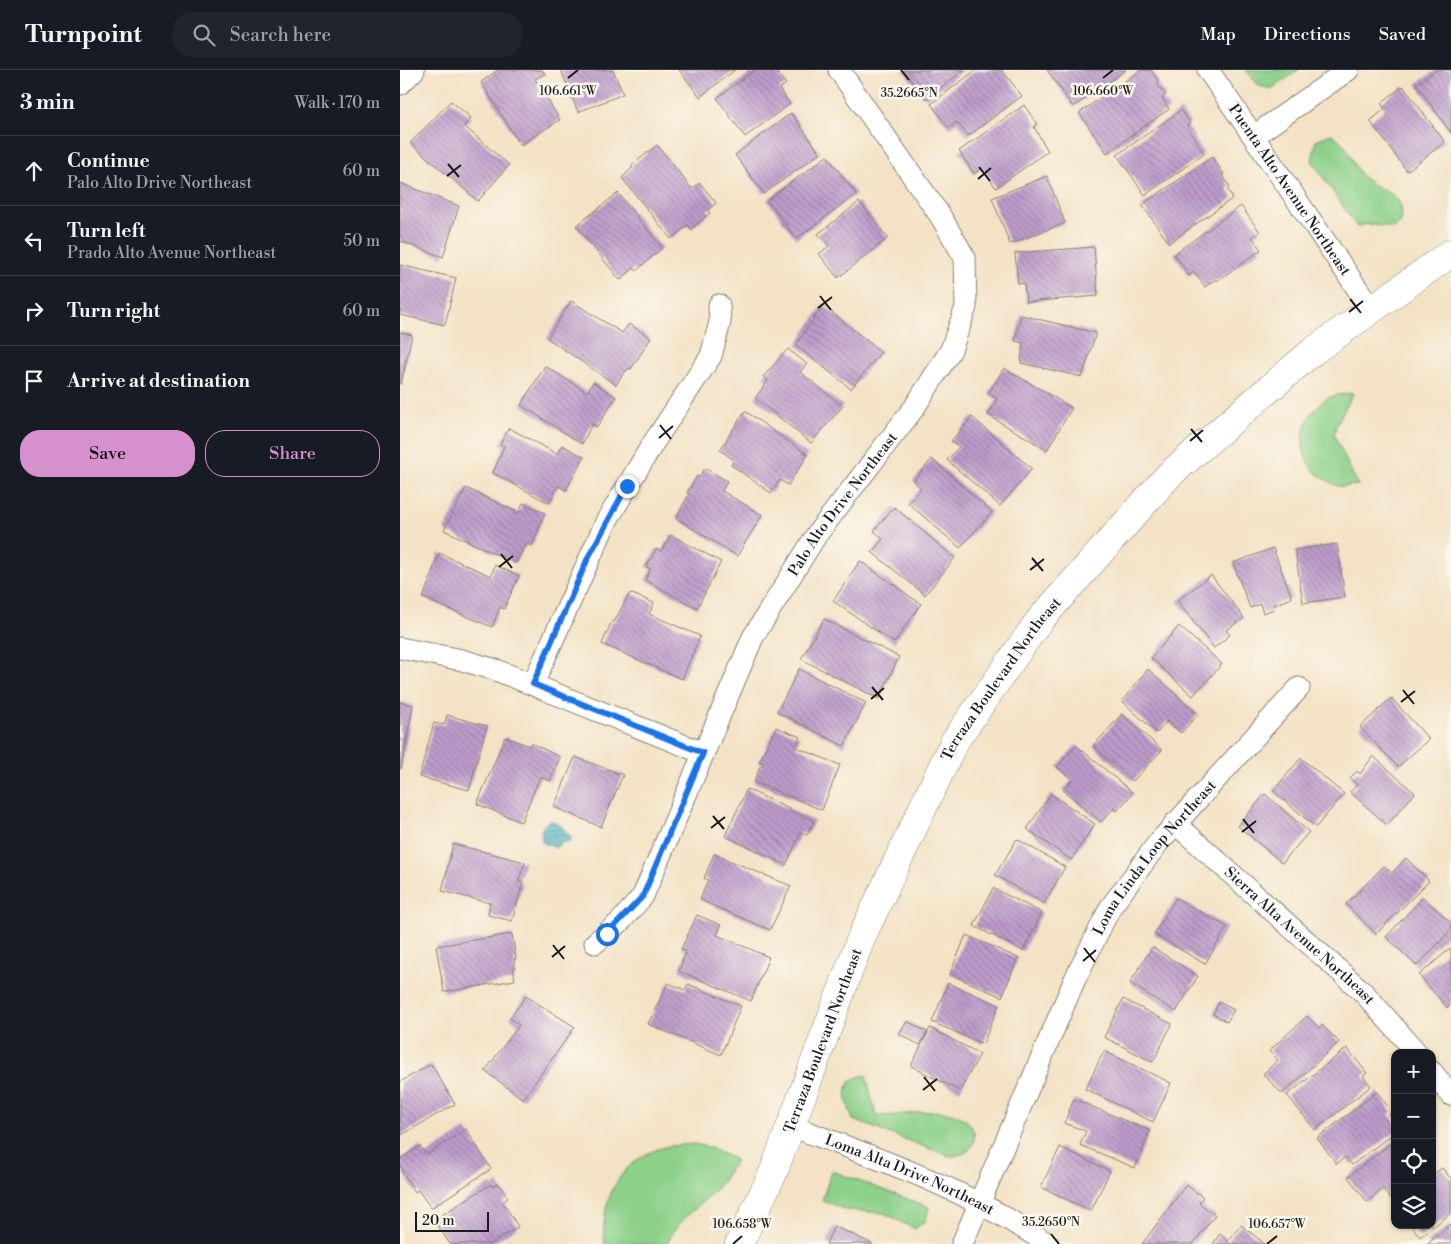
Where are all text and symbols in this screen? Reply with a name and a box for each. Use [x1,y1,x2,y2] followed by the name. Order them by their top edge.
[172,12,522,57] search box
[25,20,142,50] text: Turnpoint
[190,21,218,49] icon: search
[230,23,331,47] text: Search here
[1200,23,1236,46] text: Map
[1264,23,1351,46] text: Directions
[1379,23,1426,46] text: Saved
[539,84,598,99] text: 106.661°W
[1073,84,1134,99] text: 106.660°W
[880,86,938,101] text: 35.2665°N
[20,90,75,116] text: 3 min
[294,93,380,113] text: Walk · 170 m
[1224,101,1355,280] street label: Puenta Alto Avenue Northeast
[67,149,150,173] text: Continue
[20,157,48,185] icon: ahead
[342,161,380,181] text: 60 m
[67,173,252,193] text: Palo Alto Drive Northeast
[67,219,146,243] text: Turn left
[20,227,48,255] icon: left
[343,231,380,251] text: 50 m
[67,243,276,263] text: Prado Alto Avenue Northeast
[20,297,48,325] icon: right
[67,299,160,323] text: Turn right
[342,301,380,321] text: 60 m
[20,367,48,395] icon: arrive
[67,369,250,393] text: Arrive at destination
[784,428,902,580] street label: Palo Alto Drive Northeast
[20,430,195,477] button: Save
[205,430,380,477] button: Share
[616,475,639,498] route end
[937,593,1066,764] street label: Terraza Boulevard Northeast
[1089,776,1221,939] street label: Loma Linda Loop Northeast
[1220,863,1379,1009] street label: Sierra Alta Avenue Northeast
[596,923,619,946] route start
[780,945,867,1136] street label: Terraza Boulevard Northeast
[1391,1049,1436,1229] map controls
[1391,1049,1436,1094] button: +
[1391,1094,1436,1139] button: −
[822,1130,998,1220] street label: Loma Alta Drive Northeast
[1391,1139,1436,1184] button: locate
[1391,1184,1436,1229] button: layers
[415,1209,489,1232] scale bar
[422,1212,454,1230] text: 20 m
[1022,1215,1080,1230] text: 35.2650°N
[712,1217,773,1232] text: 106.658°W
[1248,1217,1307,1232] text: 106.657°W

